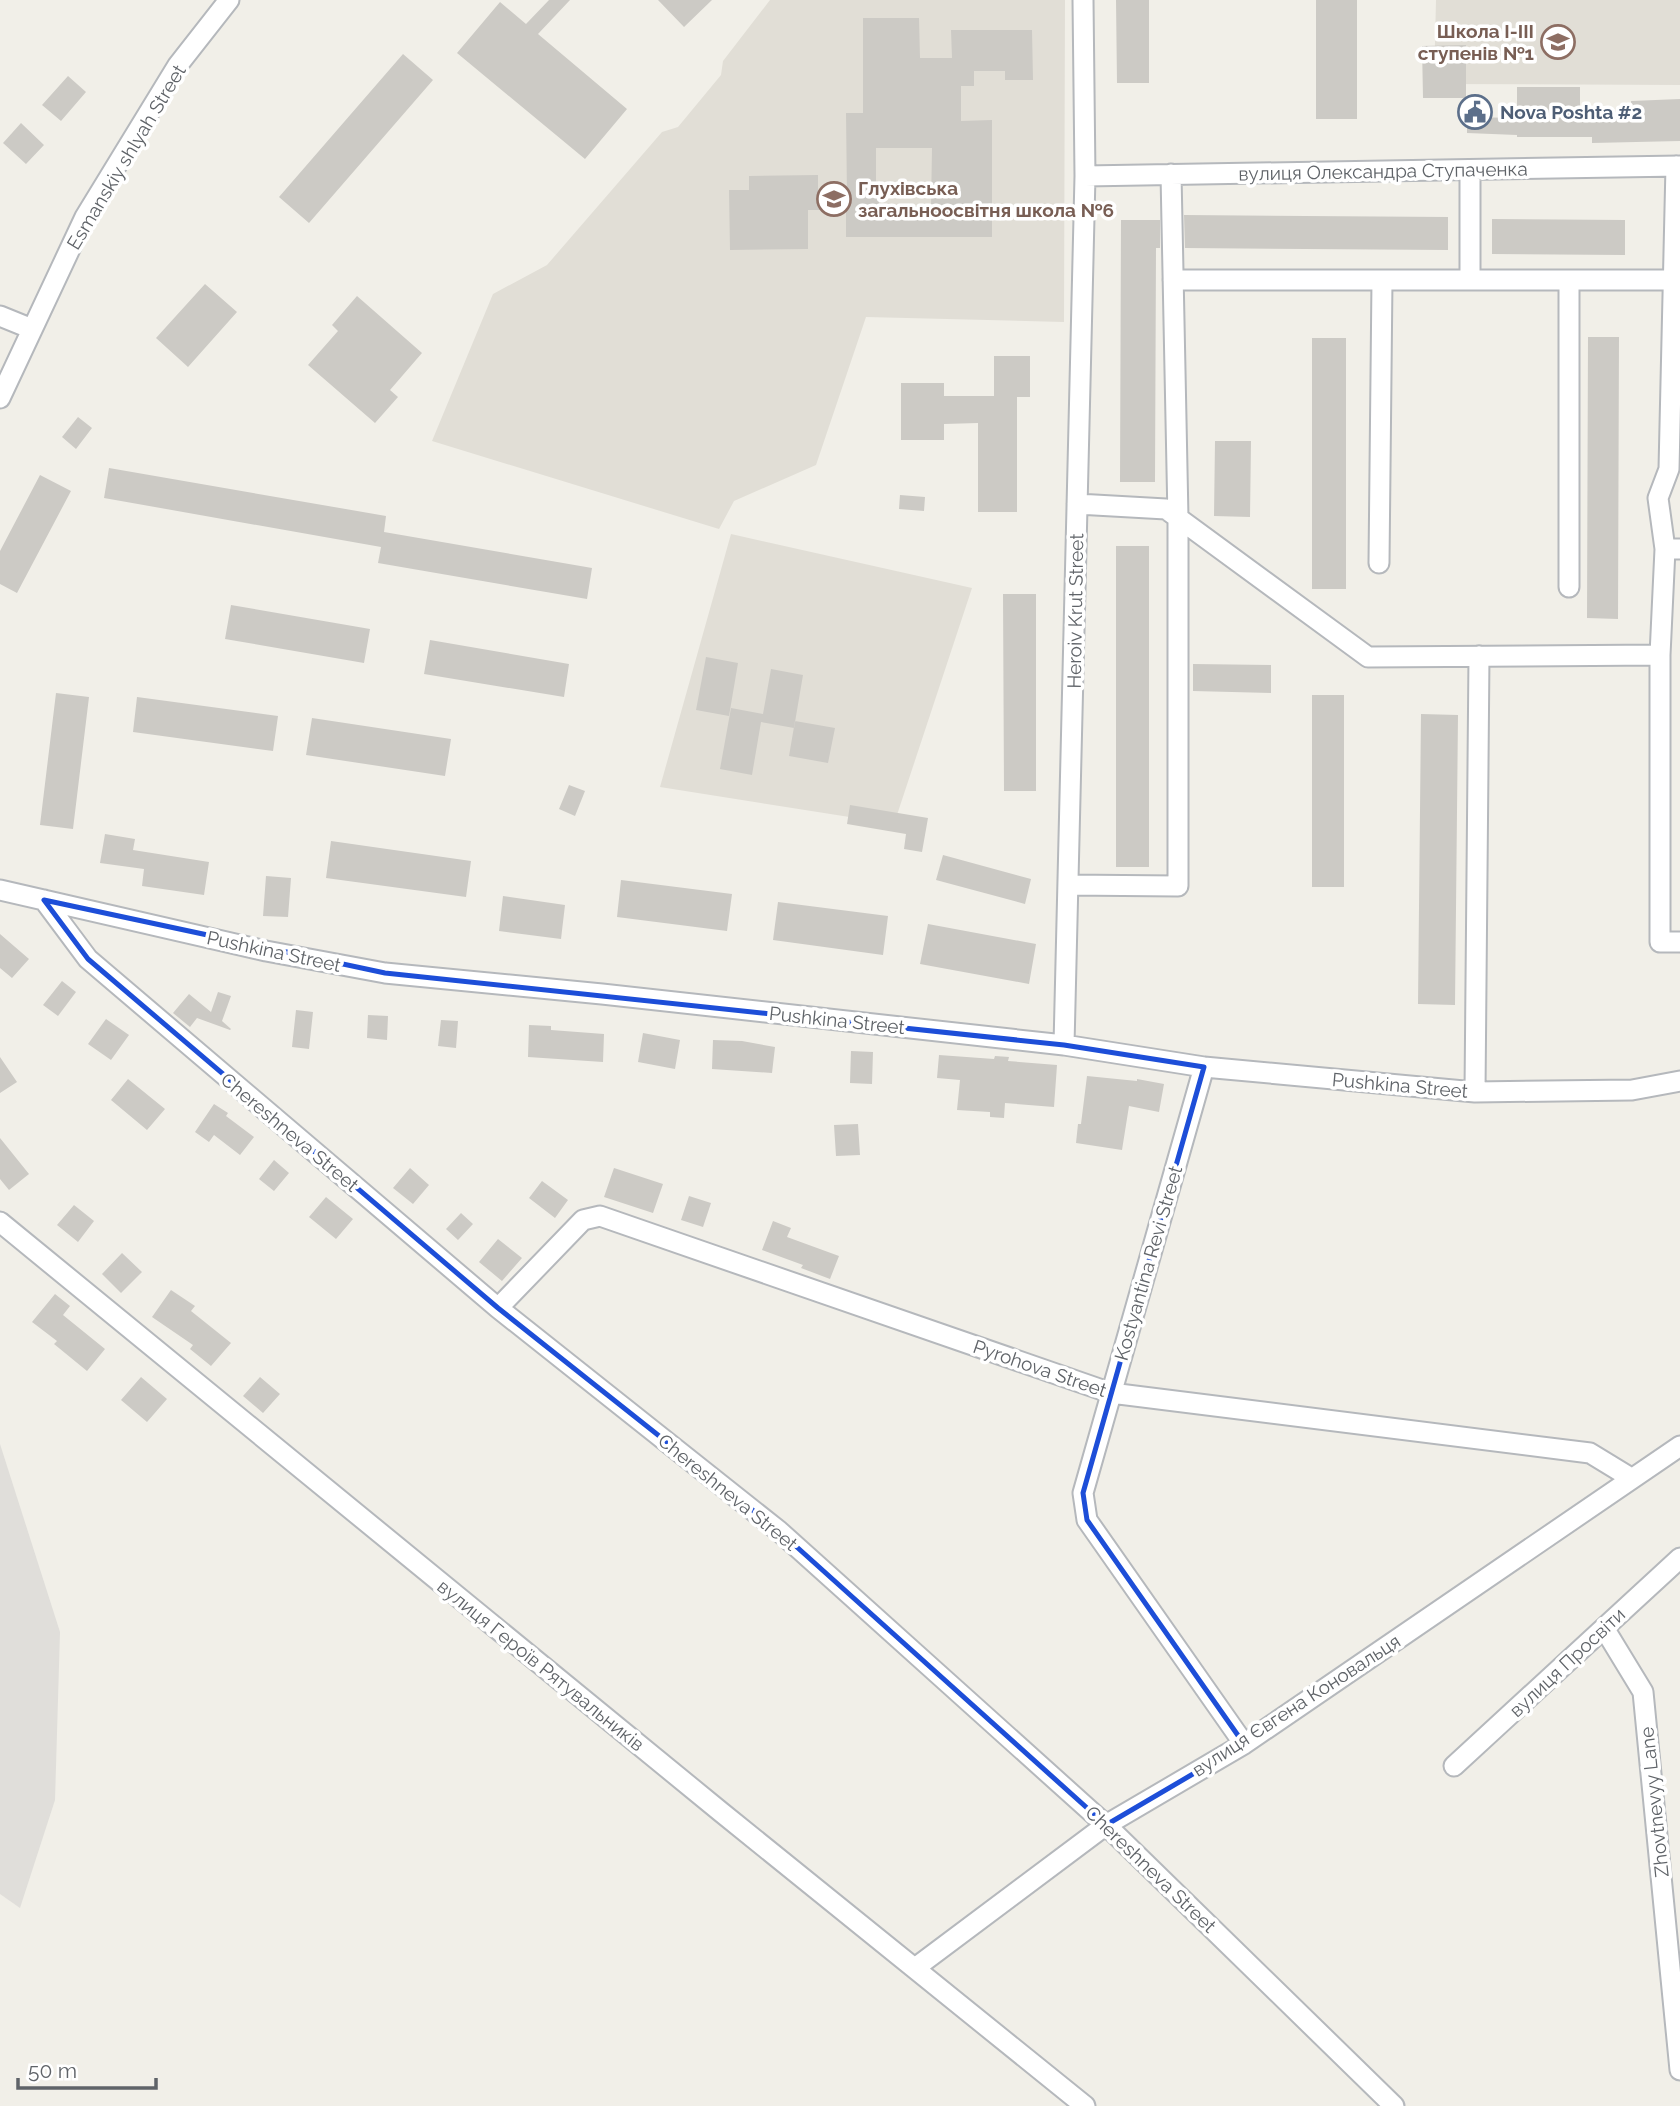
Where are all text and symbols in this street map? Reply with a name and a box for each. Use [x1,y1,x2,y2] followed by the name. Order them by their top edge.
[1418,20,1534,64] place label: Школа І-ІІІ ступенів №1
[1539,23,1577,61] school or university icon: Школа І-ІІІ ступенів №1
[62,60,190,253] street label: Esmanskiy shlyah Street
[1456,93,1494,131] public building icon: Nova Poshta #2
[1500,101,1642,123] place label: Nova Poshta #2
[1238,157,1528,185] street label: вулиця Олександра Ступаченка
[858,177,1114,221] place label: Глухівська загальноосвітня школа №6
[815,180,853,218] school or university icon: Глухівська загальноосвітня школа №6
[1063,533,1087,689] street label: Heroiv Krut Street
[205,926,344,976] street label: Pushkina Street
[768,1002,907,1038] street label: Pushkina Street
[217,1068,364,1196] street label: Chereshneva Street
[1331,1068,1470,1102] street label: Pushkina Street
[1110,1163,1187,1363] street label: Kostyantina Revi Street
[970,1335,1110,1401] street label: Pyrohova Street
[654,1429,803,1555] street label: Chereshneva Street
[433,1575,649,1755] street label: вулиця Героїв Рятувальників
[1505,1603,1629,1721] street label: вулиця Просвіти
[1188,1629,1404,1781] street label: вулиця Євгена Коновальця
[1635,1726,1673,1878] street label: Zhovtnevyy Lane
[1081,1801,1221,1937] street label: Chereshneva Street
[18,2046,156,2090] scale bar
[28,2058,77,2083] text: 50 m

